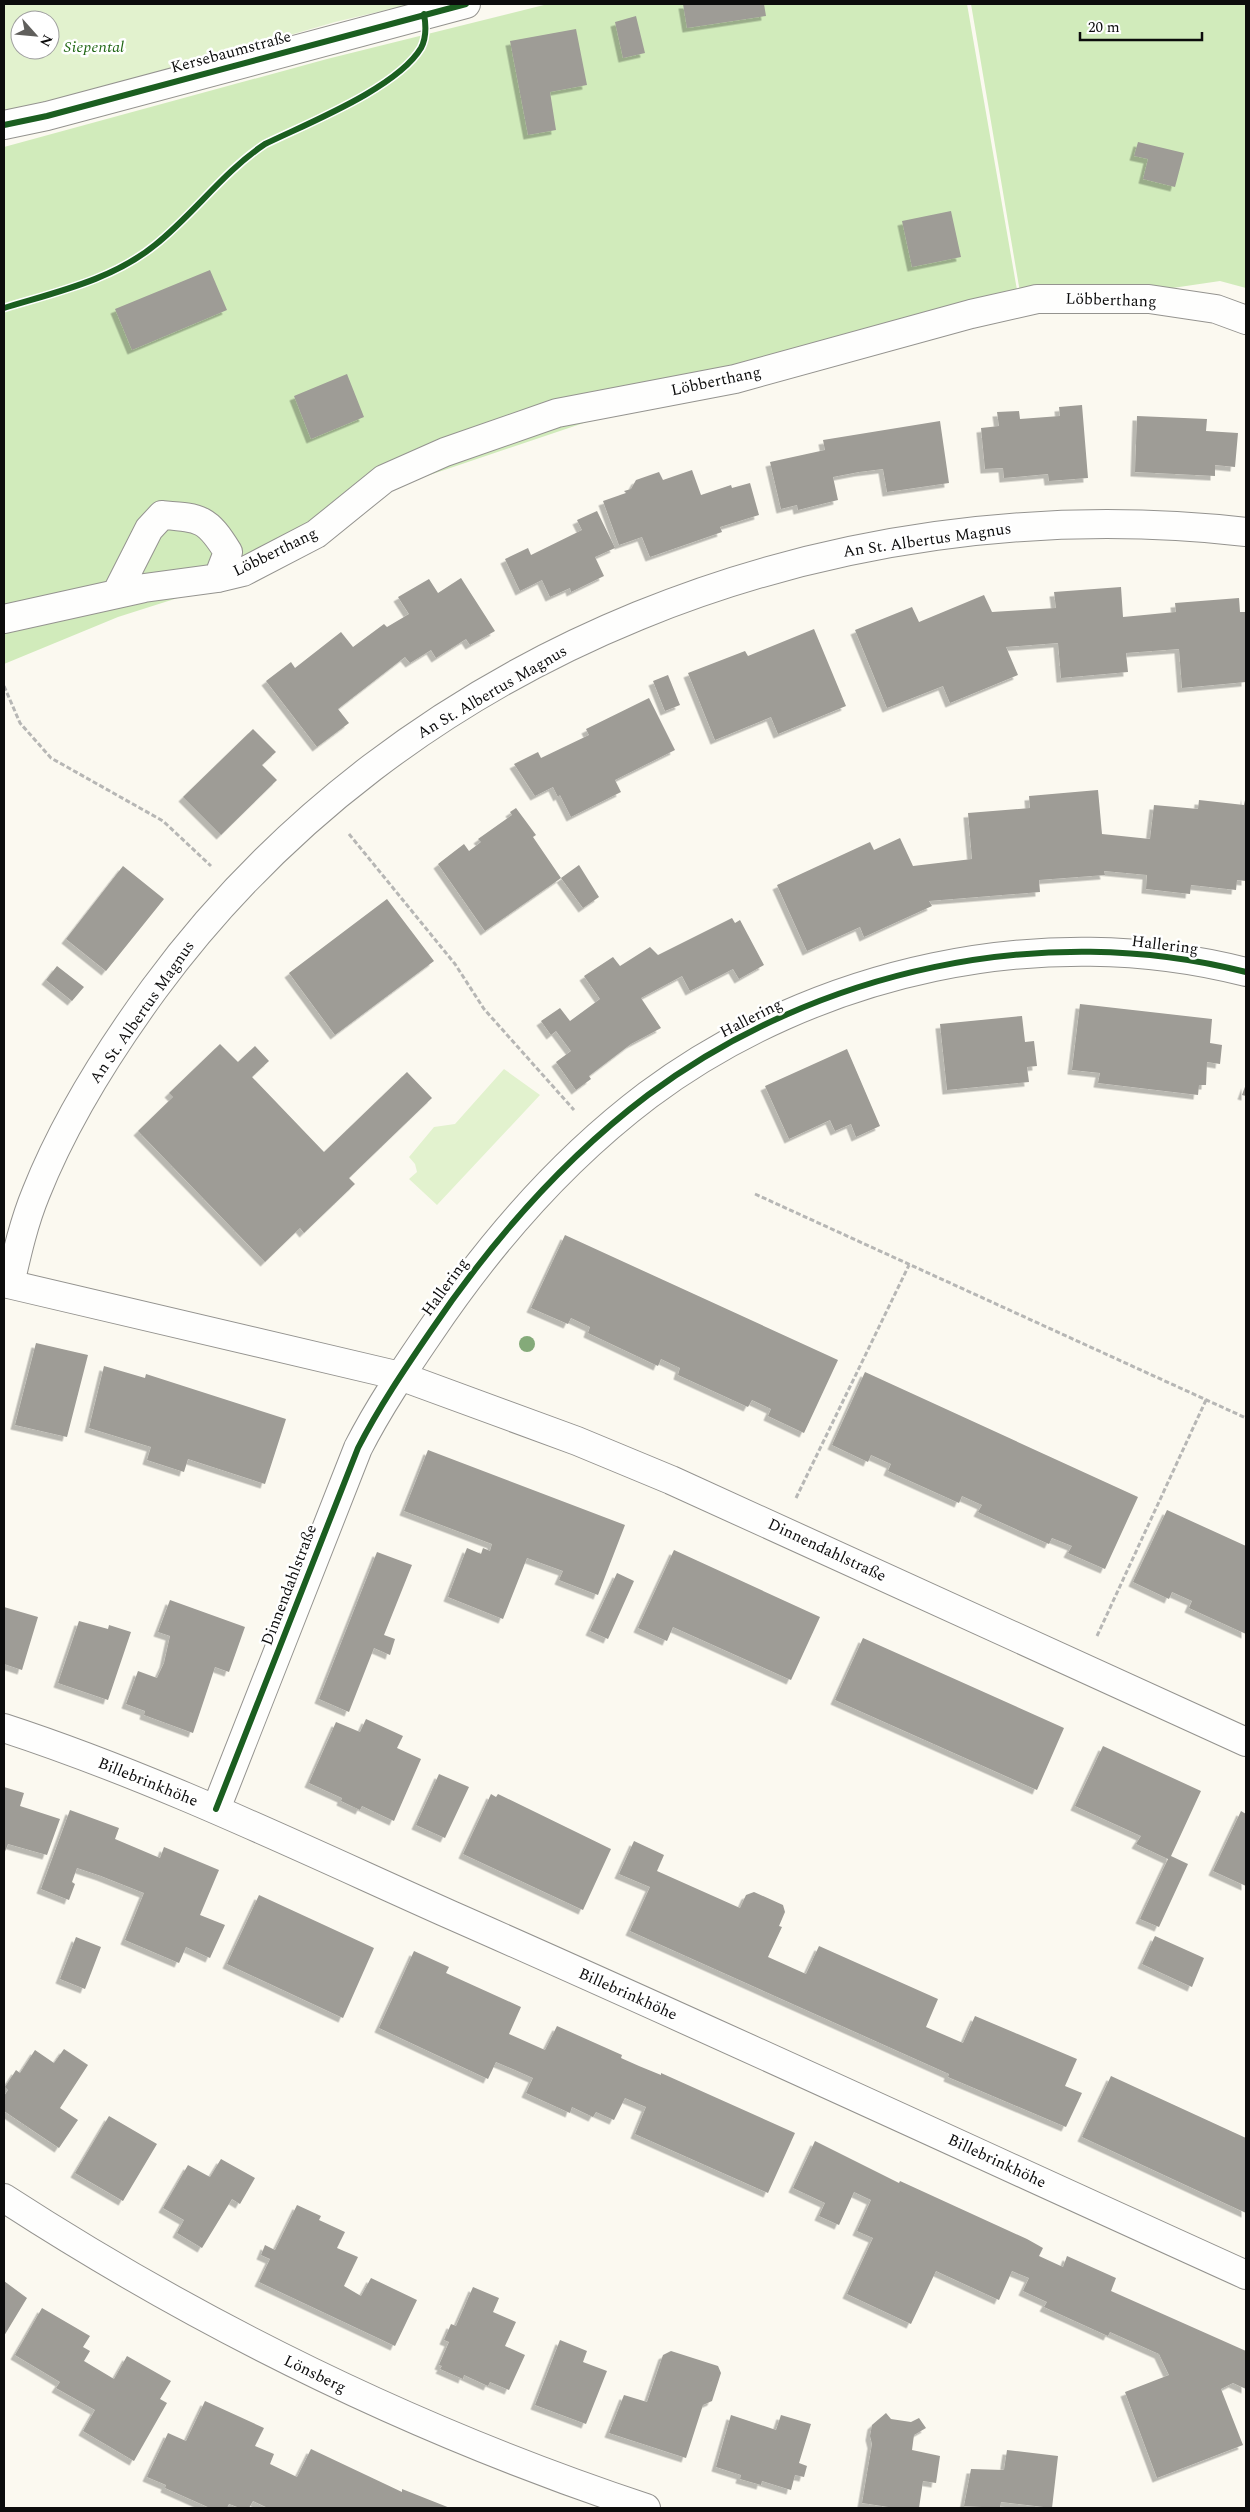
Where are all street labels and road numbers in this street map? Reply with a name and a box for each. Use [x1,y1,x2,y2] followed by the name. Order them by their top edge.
[168,24,294,80] street label: Kersebaumstraße
[1065,286,1157,314] street label: Löbberthang
[669,360,763,402] street label: Löbberthang
[841,516,1013,564] street label: An St. Albertus Magnus
[229,521,321,583] street label: Löbberthang
[413,639,571,745] street label: An St. Albertus Magnus
[1130,929,1200,961] street label: Hallering
[83,936,201,1088] street label: An St. Albertus Magnus
[716,992,786,1044] street label: Hallering
[416,1253,474,1321] street label: Hallering
[764,1512,890,1588] street label: Dinnendahlstraße
[255,1521,323,1649] street label: Dinnendahlstraße
[94,1751,202,1813] street label: Billebrinkhöhe
[575,1961,681,2027] street label: Billebrinkhöhe
[944,2128,1050,2194] street label: Billebrinkhöhe
[280,2349,350,2399] street label: Lönsberg

